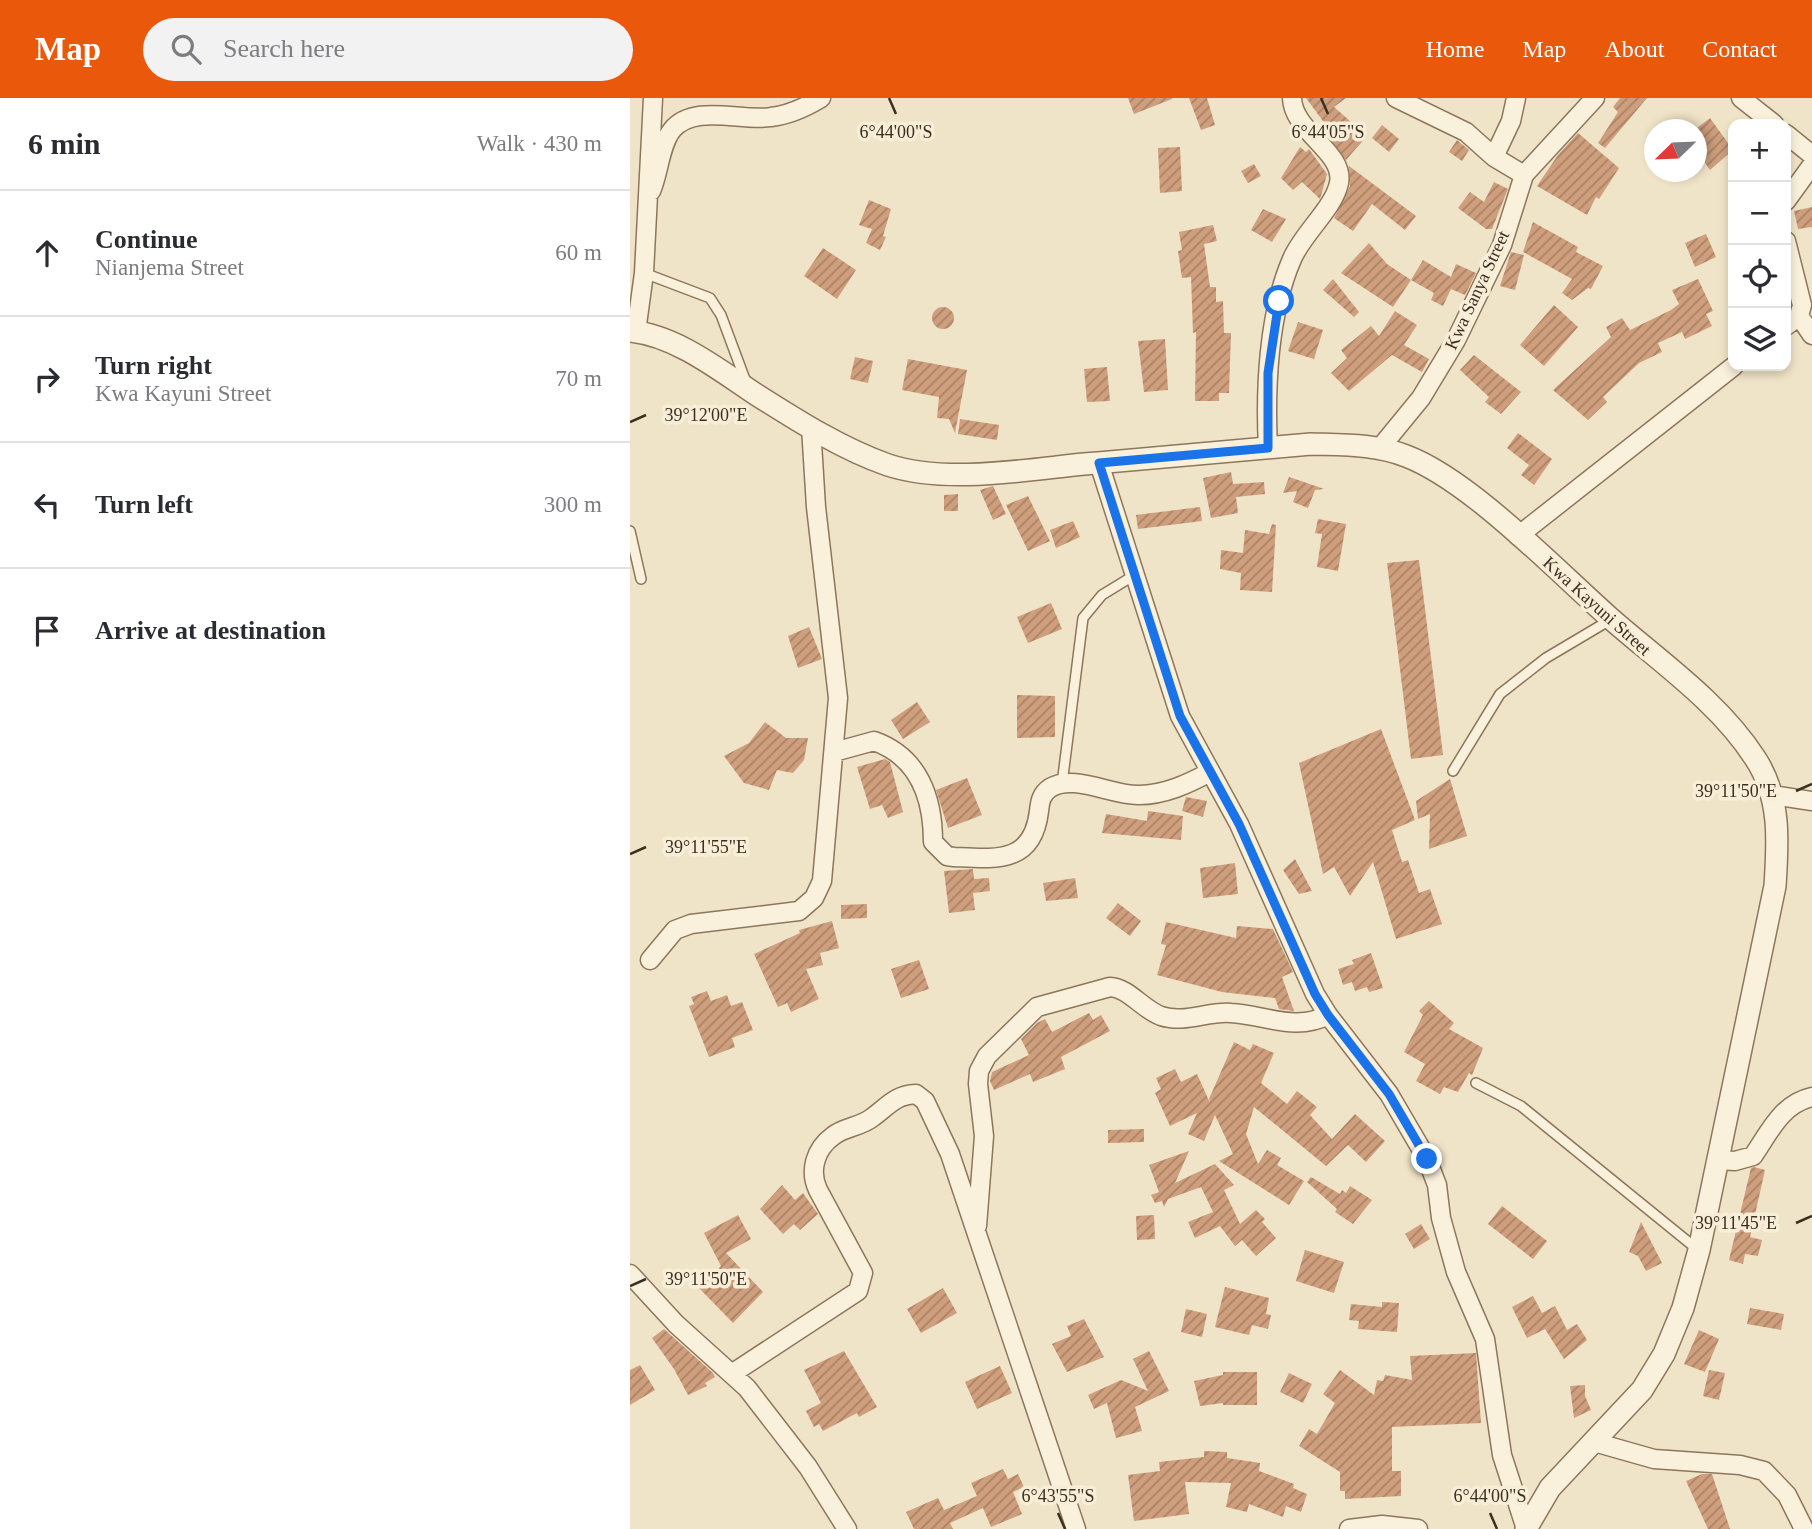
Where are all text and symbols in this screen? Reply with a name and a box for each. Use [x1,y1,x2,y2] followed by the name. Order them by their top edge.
[143,18,633,81] search box
[167,30,205,68] icon: search
[35,31,101,67] text: Map
[223,34,345,63] text: Search here
[1426,36,1484,62] text: Home
[1522,36,1566,62] text: Map
[1604,36,1664,62] text: About
[1702,36,1777,62] text: Contact
[1644,119,1707,182] north arrow
[1728,119,1791,371] map controls
[1728,119,1791,182] button: +
[860,122,932,142] text: 6°44'00"S
[1292,122,1364,142] text: 6°44'05"S
[28,127,101,160] text: 6 min
[477,131,602,156] text: Walk · 430 m
[1728,182,1791,245] button: −
[95,225,198,254] text: Continue
[1441,227,1513,353] street label: Kwa Sanya Street
[28,234,66,272] icon: ahead
[555,240,602,265] text: 60 m
[1728,245,1791,308] button: locate
[95,255,244,280] text: Nianjema Street
[1263,285,1294,316] route start
[1728,308,1791,371] button: layers
[95,351,212,380] text: Turn right
[28,360,66,398] icon: right
[555,366,602,391] text: 70 m
[95,381,271,406] text: Kwa Kayuni Street
[665,405,747,425] text: 39°12'00"E
[28,486,66,524] icon: left
[95,490,193,519] text: Turn left
[544,492,602,517] text: 300 m
[1539,552,1655,660] street label: Kwa Kayuni Street
[28,612,66,650] icon: arrive
[95,616,326,645] text: Arrive at destination
[1695,781,1777,801] text: 39°11'50"E
[665,837,747,857] text: 39°11'55"E
[1411,1143,1442,1174] route end
[1695,1213,1777,1233] text: 39°11'45"E
[665,1269,747,1289] text: 39°11'50"E
[1022,1486,1094,1506] text: 6°43'55"S
[1454,1486,1526,1506] text: 6°44'00"S

